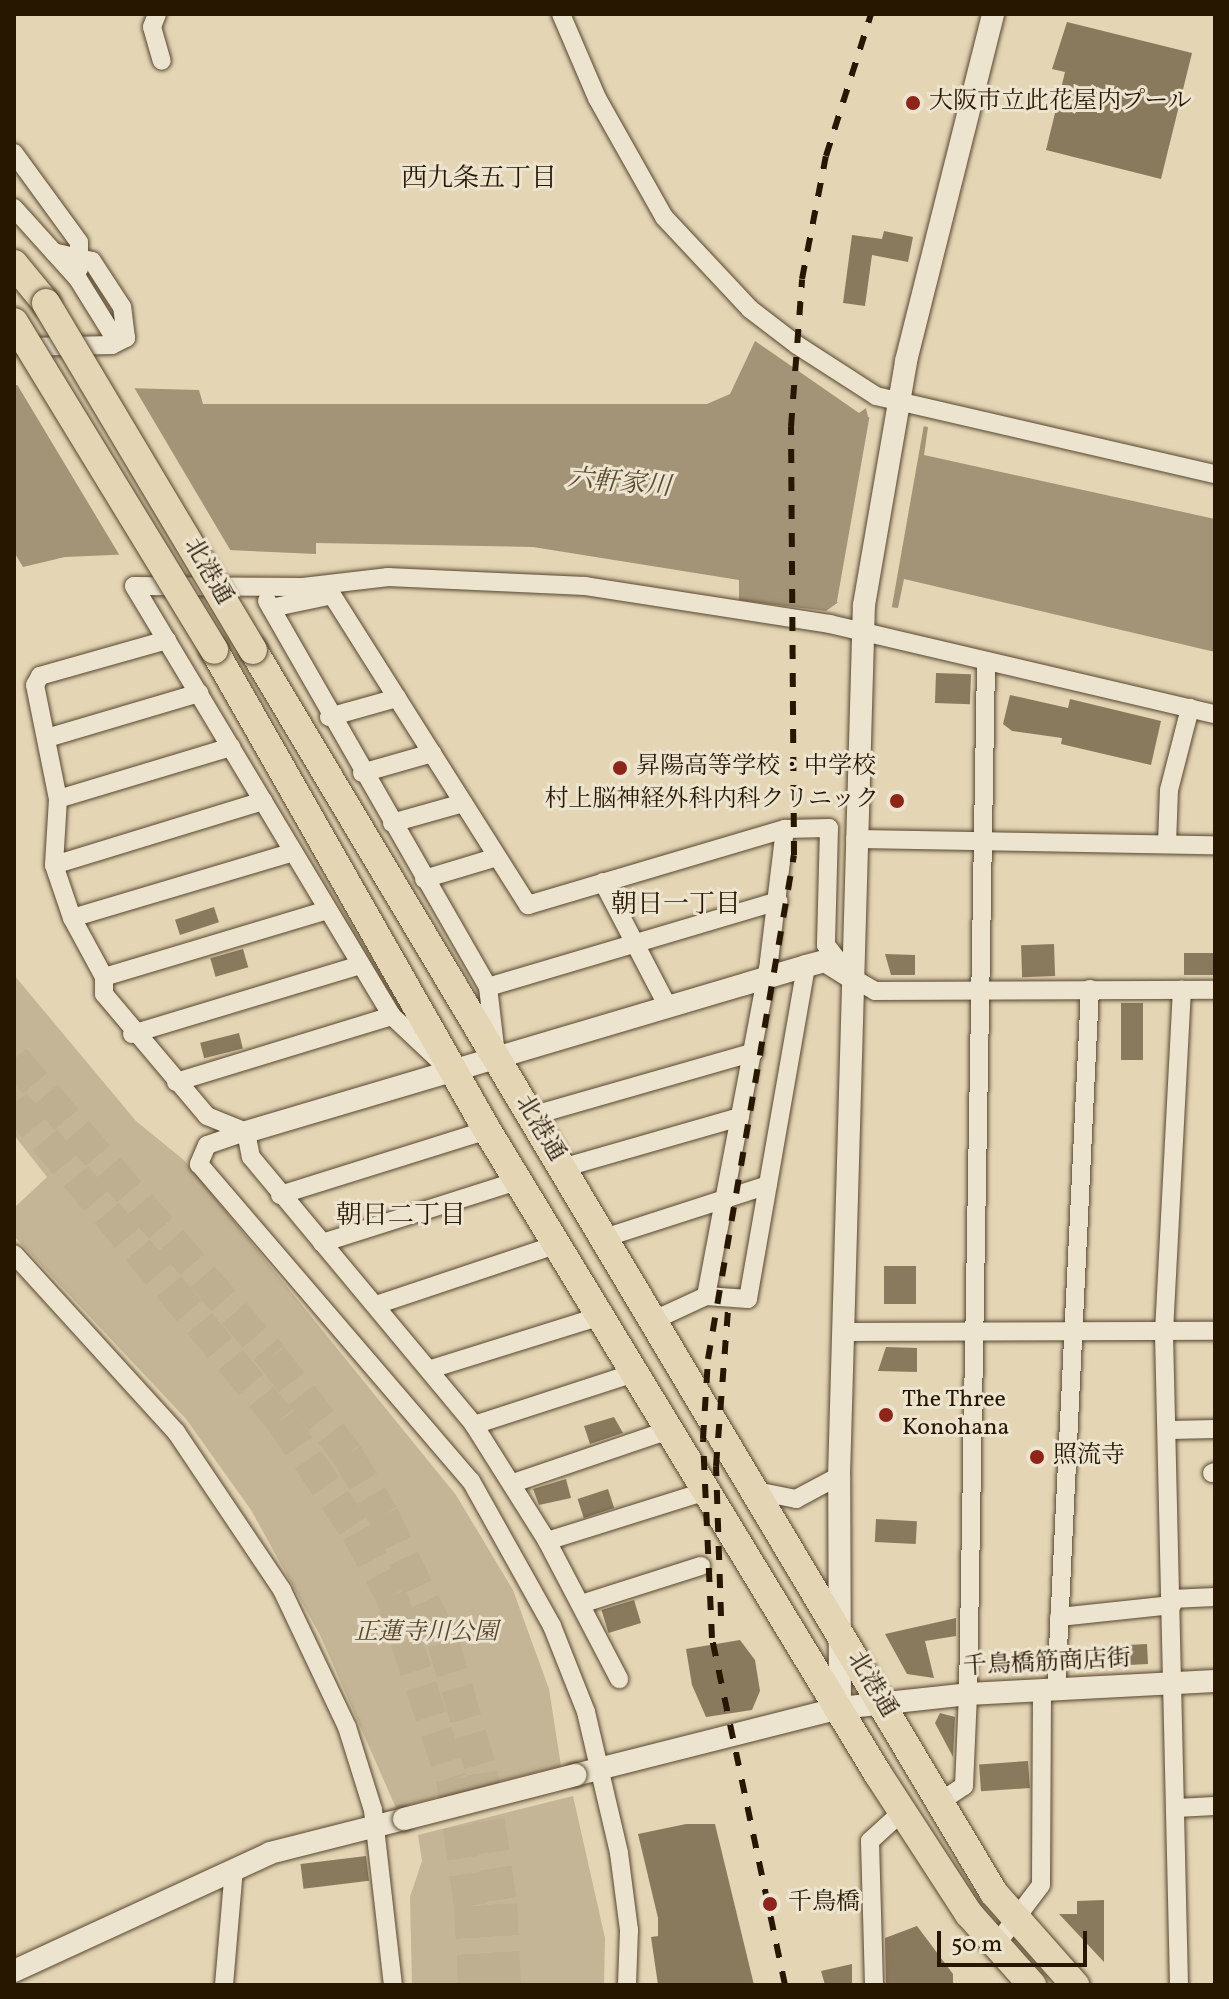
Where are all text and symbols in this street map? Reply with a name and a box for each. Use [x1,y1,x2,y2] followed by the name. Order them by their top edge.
[929,89,1192,117] place label: 大阪市立此花屋内プール
[904,94,922,112] marker: 大阪市立此花屋内プール
[401,164,557,196] district label: 西九条五丁目
[566,464,672,504] water label: 六軒家川
[177,534,237,610] street label: 北港通
[636,754,876,782] place label: 昇陽高等学校・中学校
[611,759,629,777] marker: 昇陽高等学校・中学校
[543,787,879,815] place label: 村上脳神経外科内科クリニック
[886,790,908,812] marker: 村上脳神経外科内科クリニック
[611,890,741,922] district label: 朝日一丁目
[508,1091,570,1167] street label: 北港通
[336,1201,466,1233] district label: 朝日二丁目
[902,1387,1009,1443] place label: The Three Konohana
[877,1406,895,1424] marker: The Three Konohana
[1053,1443,1125,1471] place label: 照流寺
[1028,1448,1046,1466] marker: 照流寺
[354,1620,498,1648] park label: 正蓮寺川公園
[962,1645,1132,1683] street label: 千鳥橋筋商店街
[840,1647,902,1723] street label: 北港通
[788,1890,860,1918] place label: 千鳥橋
[759,1893,781,1915] marker: 千鳥橋
[941,1915,1091,1965] scale bar
[951,1928,1003,1962] text: 50 m

